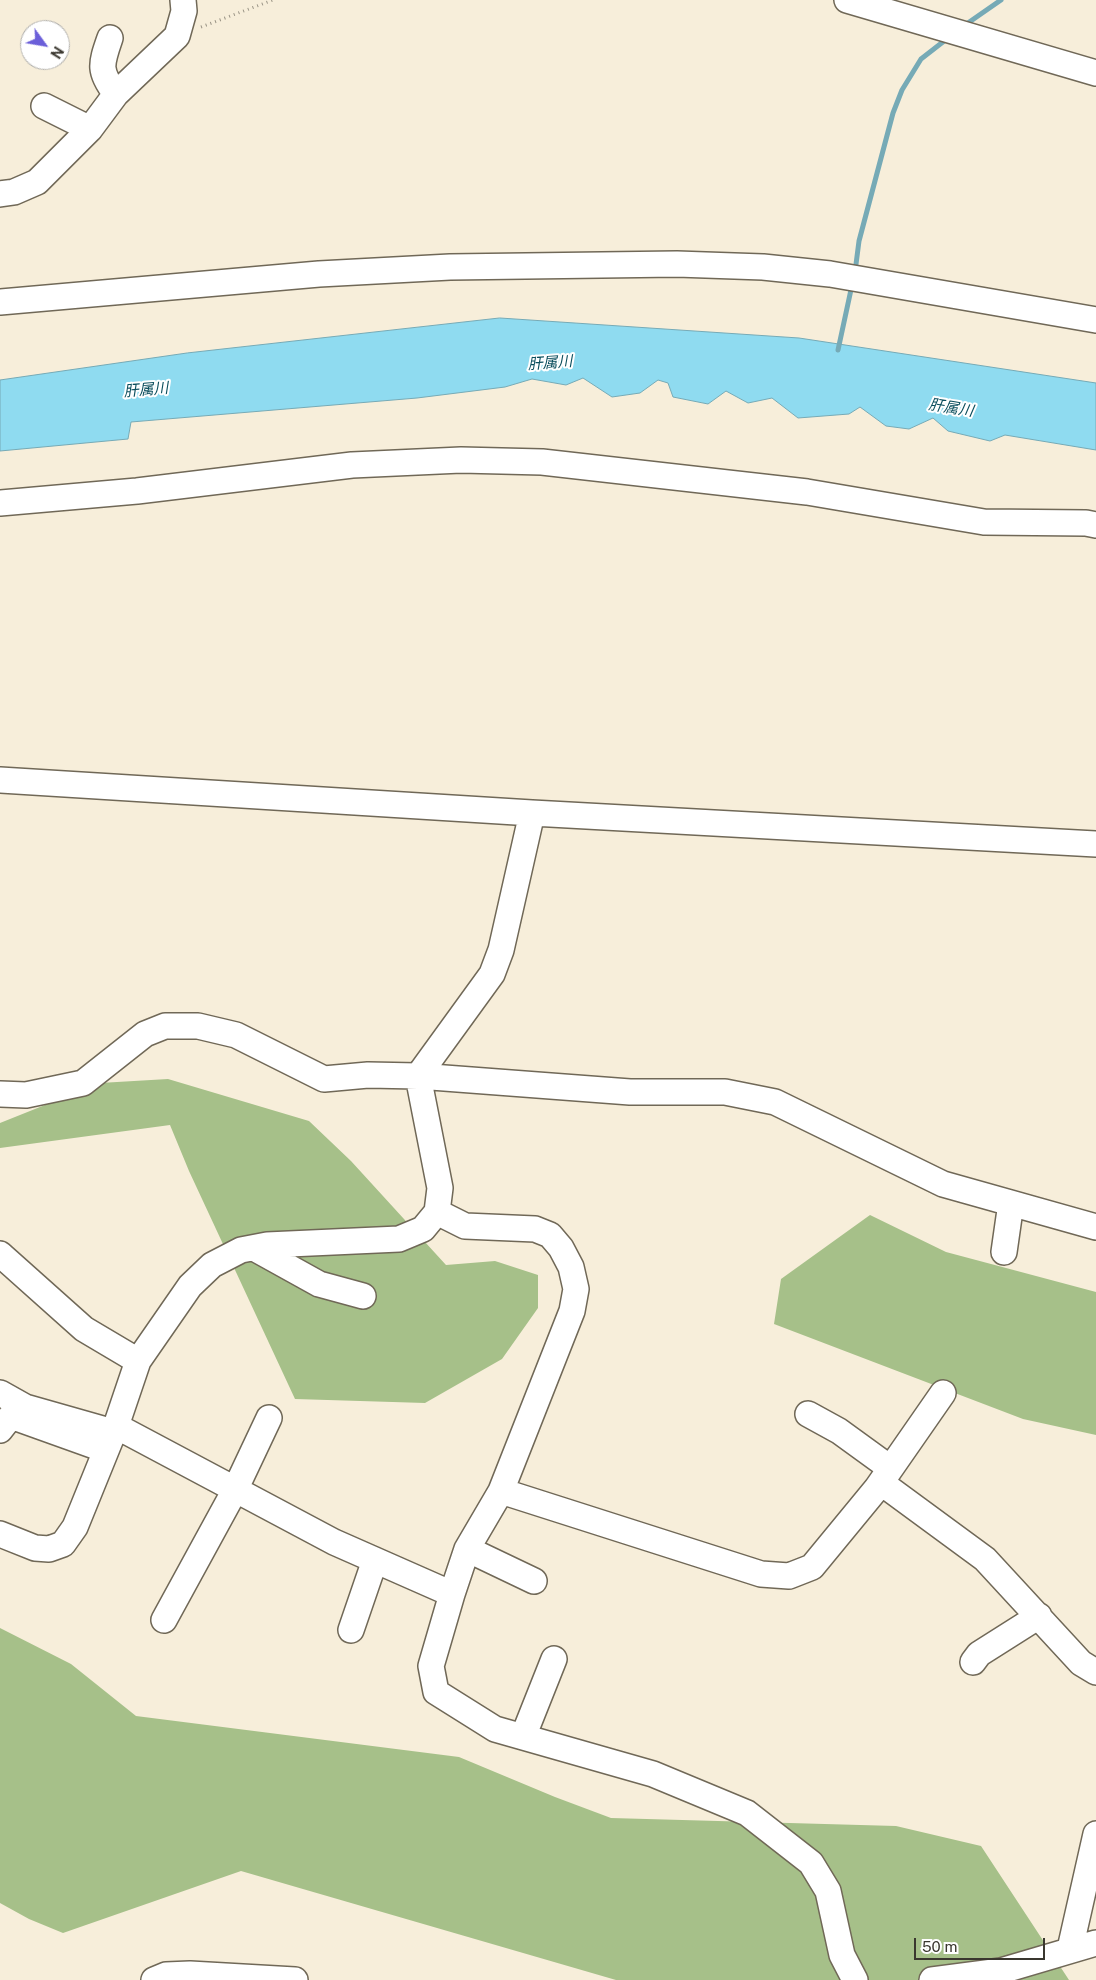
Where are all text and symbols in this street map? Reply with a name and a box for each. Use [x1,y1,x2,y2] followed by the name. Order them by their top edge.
[20,20,70,70] north arrow
[47,44,67,61] text: N
[527,352,573,374] water label: 肝属川
[123,379,169,401] water label: 肝属川
[927,396,975,420] water label: 肝属川
[916,1928,1047,1960] scale bar
[922,1938,957,1955] text: 50 m

